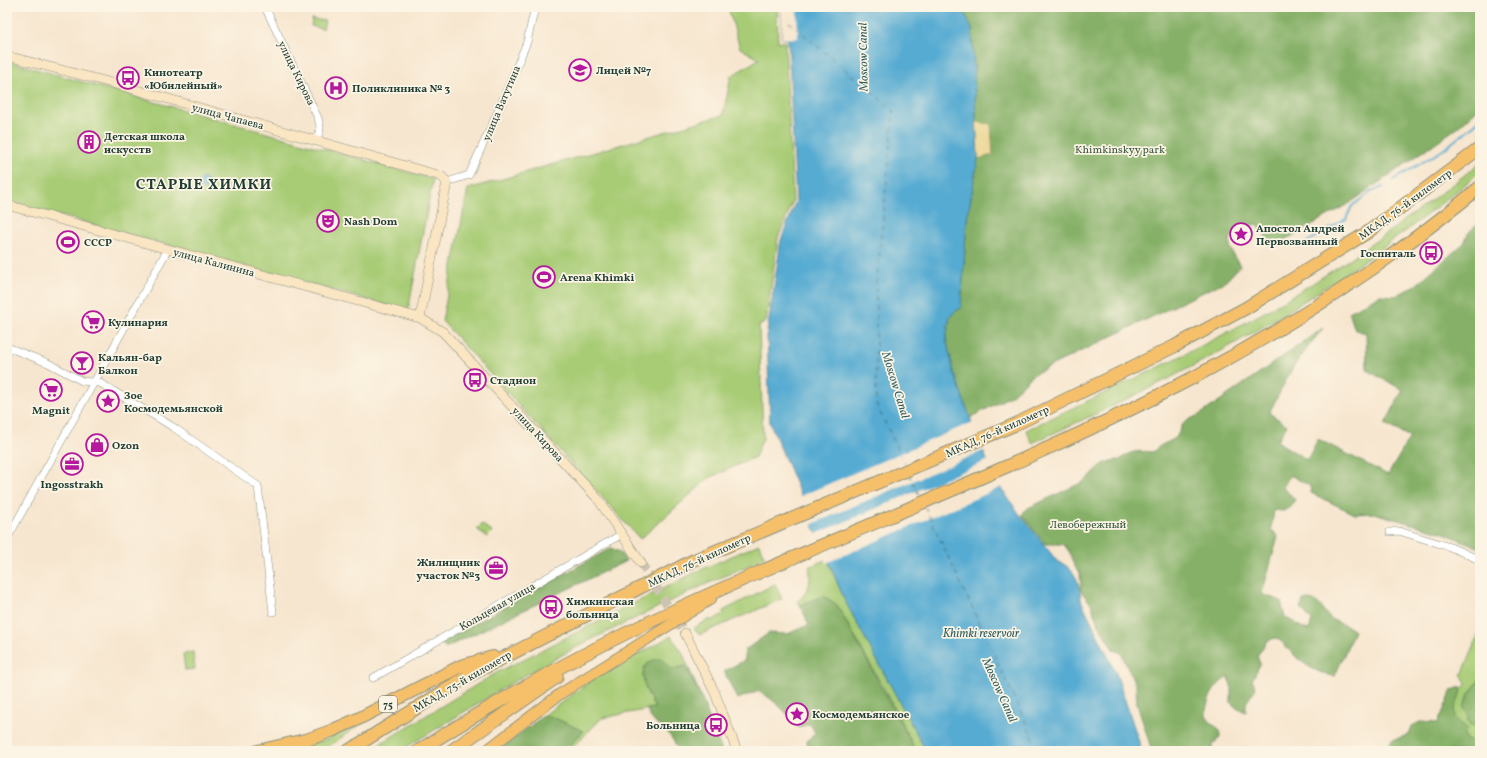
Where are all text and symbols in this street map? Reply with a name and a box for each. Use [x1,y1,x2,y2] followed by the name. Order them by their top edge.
[855,22,873,93] water label: Moscow Canal
[274,39,318,109] street label: улица Кирова
[567,57,593,83] school or university icon: Лицей №7
[480,63,525,144] street label: улица Ватутина
[596,64,651,79] place label: Лицей №7
[115,65,141,91] bus stop icon: Кинотеатр «Юбилейный»
[144,66,223,94] place label: Кинотеатр «Юбилейный»
[323,75,349,101] hospital icon: Поликлиника № 3
[352,82,450,97] place label: Поликлиника № 3
[190,101,266,134] street label: улица Чапаева
[76,129,102,155] building icon: Детская школа искусств
[104,130,185,158] place label: Детская школа искусств
[1075,143,1165,158] park label: Khimkinskyy park
[1356,166,1456,244] street label: МКАД, 76-й километр
[136,175,272,196] district label: СТАРЫЕ ХИМКИ
[315,208,341,234] theatre icon: Nash Dom
[344,215,398,230] place label: Nash Dom
[1228,221,1254,247] place icon: Апостол Андрей Первозванный
[1256,222,1345,250] place label: Апостол Андрей Первозванный
[55,229,81,255] sports icon: СССР
[84,236,112,251] place label: СССР
[1418,240,1444,266] bus stop icon: Госпиталь
[171,245,257,282] street label: улица Калинина
[1360,247,1416,262] place label: Госпиталь
[531,264,557,290] sports icon: Arena Khimki
[560,271,634,286] place label: Arena Khimki
[80,309,106,335] supermarket icon: Кулинария
[108,316,168,331] place label: Кулинария
[877,349,913,421] water label: Moscow Canal
[69,350,95,376] bar icon: Кальян-бар Балкон
[98,351,162,379] place label: Кальян-бар Балкон
[462,367,488,393] bus stop icon: Стадион
[490,374,536,389] place label: Стадион
[38,377,64,403] supermarket icon: Magnit
[95,388,121,414] place icon: Зое Космодемьянской
[124,389,223,417] place label: Зое Космодемьянской
[943,403,1052,462] street label: МКАД, 76-й километр
[32,404,70,419] place label: Magnit
[507,404,567,466] street label: улица Кирова
[84,432,110,458] shop icon: Ozon
[112,439,139,454] place label: Ozon
[59,451,85,477] office icon: Ingosstrakh
[40,478,104,493] place label: Ingosstrakh
[1050,518,1127,533] park label: Левобережный
[646,531,754,592] street label: МКАД, 76-й километр
[483,555,509,581] office icon: Жилищник участок №3
[417,556,480,584] place label: Жилищник участок №3
[457,579,539,635] street label: Кольцевая улица
[538,594,564,620] bus stop icon: Химкинская больница
[566,595,634,623] place label: Химкинская больница
[943,626,1020,642] water label: Khimki reservoir
[411,648,515,717] street label: МКАД, 75-й километр
[977,655,1020,725] water label: Moscow Canal
[379,696,397,712] road number: 75
[784,701,810,727] place icon: Космодемьянское
[812,708,910,723] place label: Космодемьянское
[703,712,729,738] bus stop icon: Больница
[646,719,700,734] place label: Больница

